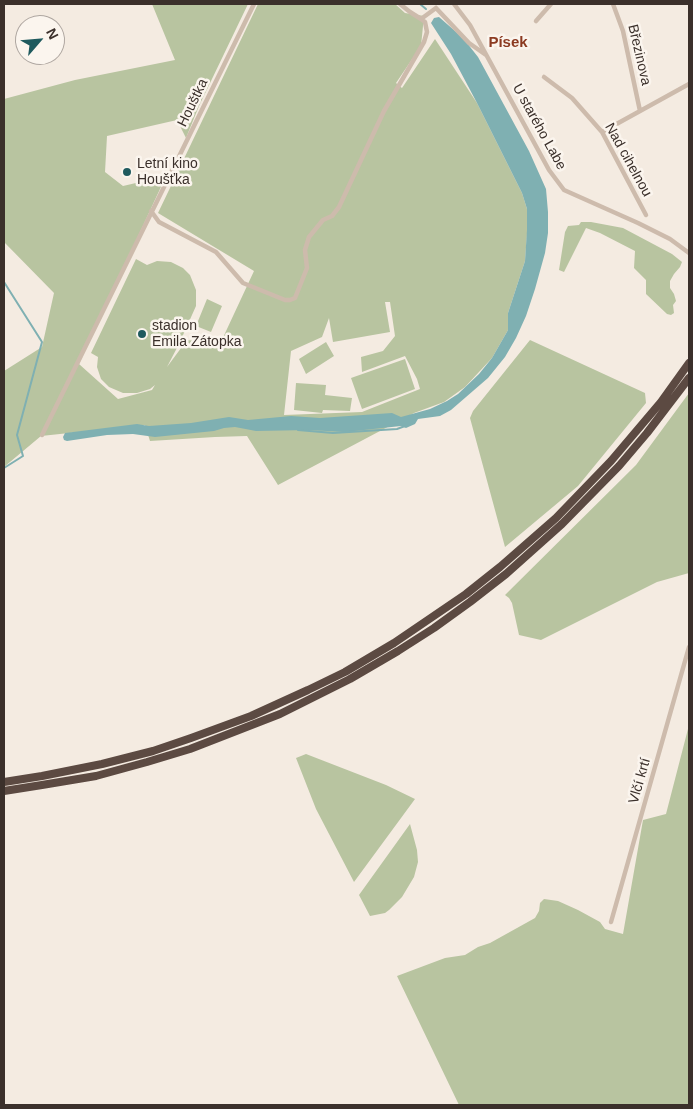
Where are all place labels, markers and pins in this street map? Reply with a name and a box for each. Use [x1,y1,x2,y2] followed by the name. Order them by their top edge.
[137,156,198,188] place label: Letní kino Houšťka
[121,166,133,178] marker: Letní kino Houšťka
[152,318,241,351] place label: stadion Emila Zátopka
[136,328,148,340] marker: stadion Emila Zátopka

